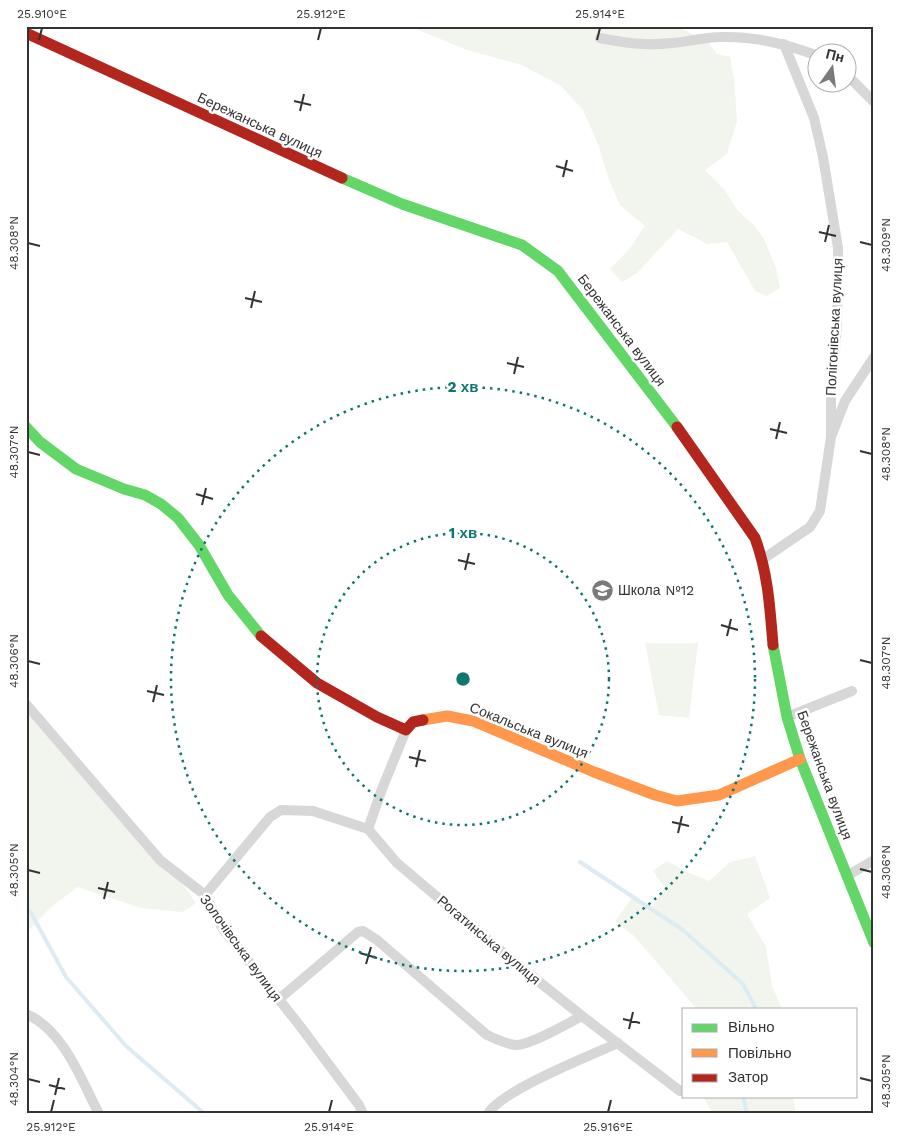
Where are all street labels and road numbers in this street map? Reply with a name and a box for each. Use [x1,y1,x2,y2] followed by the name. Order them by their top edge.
[195,89,325,161] street label: Бережанська вулиця
[822,258,846,396] street label: Полігонівська вулиця
[575,271,669,389] street label: Бережанська вулиця
[467,699,591,761] street label: Сокальська вулиця
[794,708,856,842] street label: Бережанська вулиця
[197,891,285,1005] street label: Золочівська вулиця
[434,892,544,988] street label: Рогатинська вулиця

